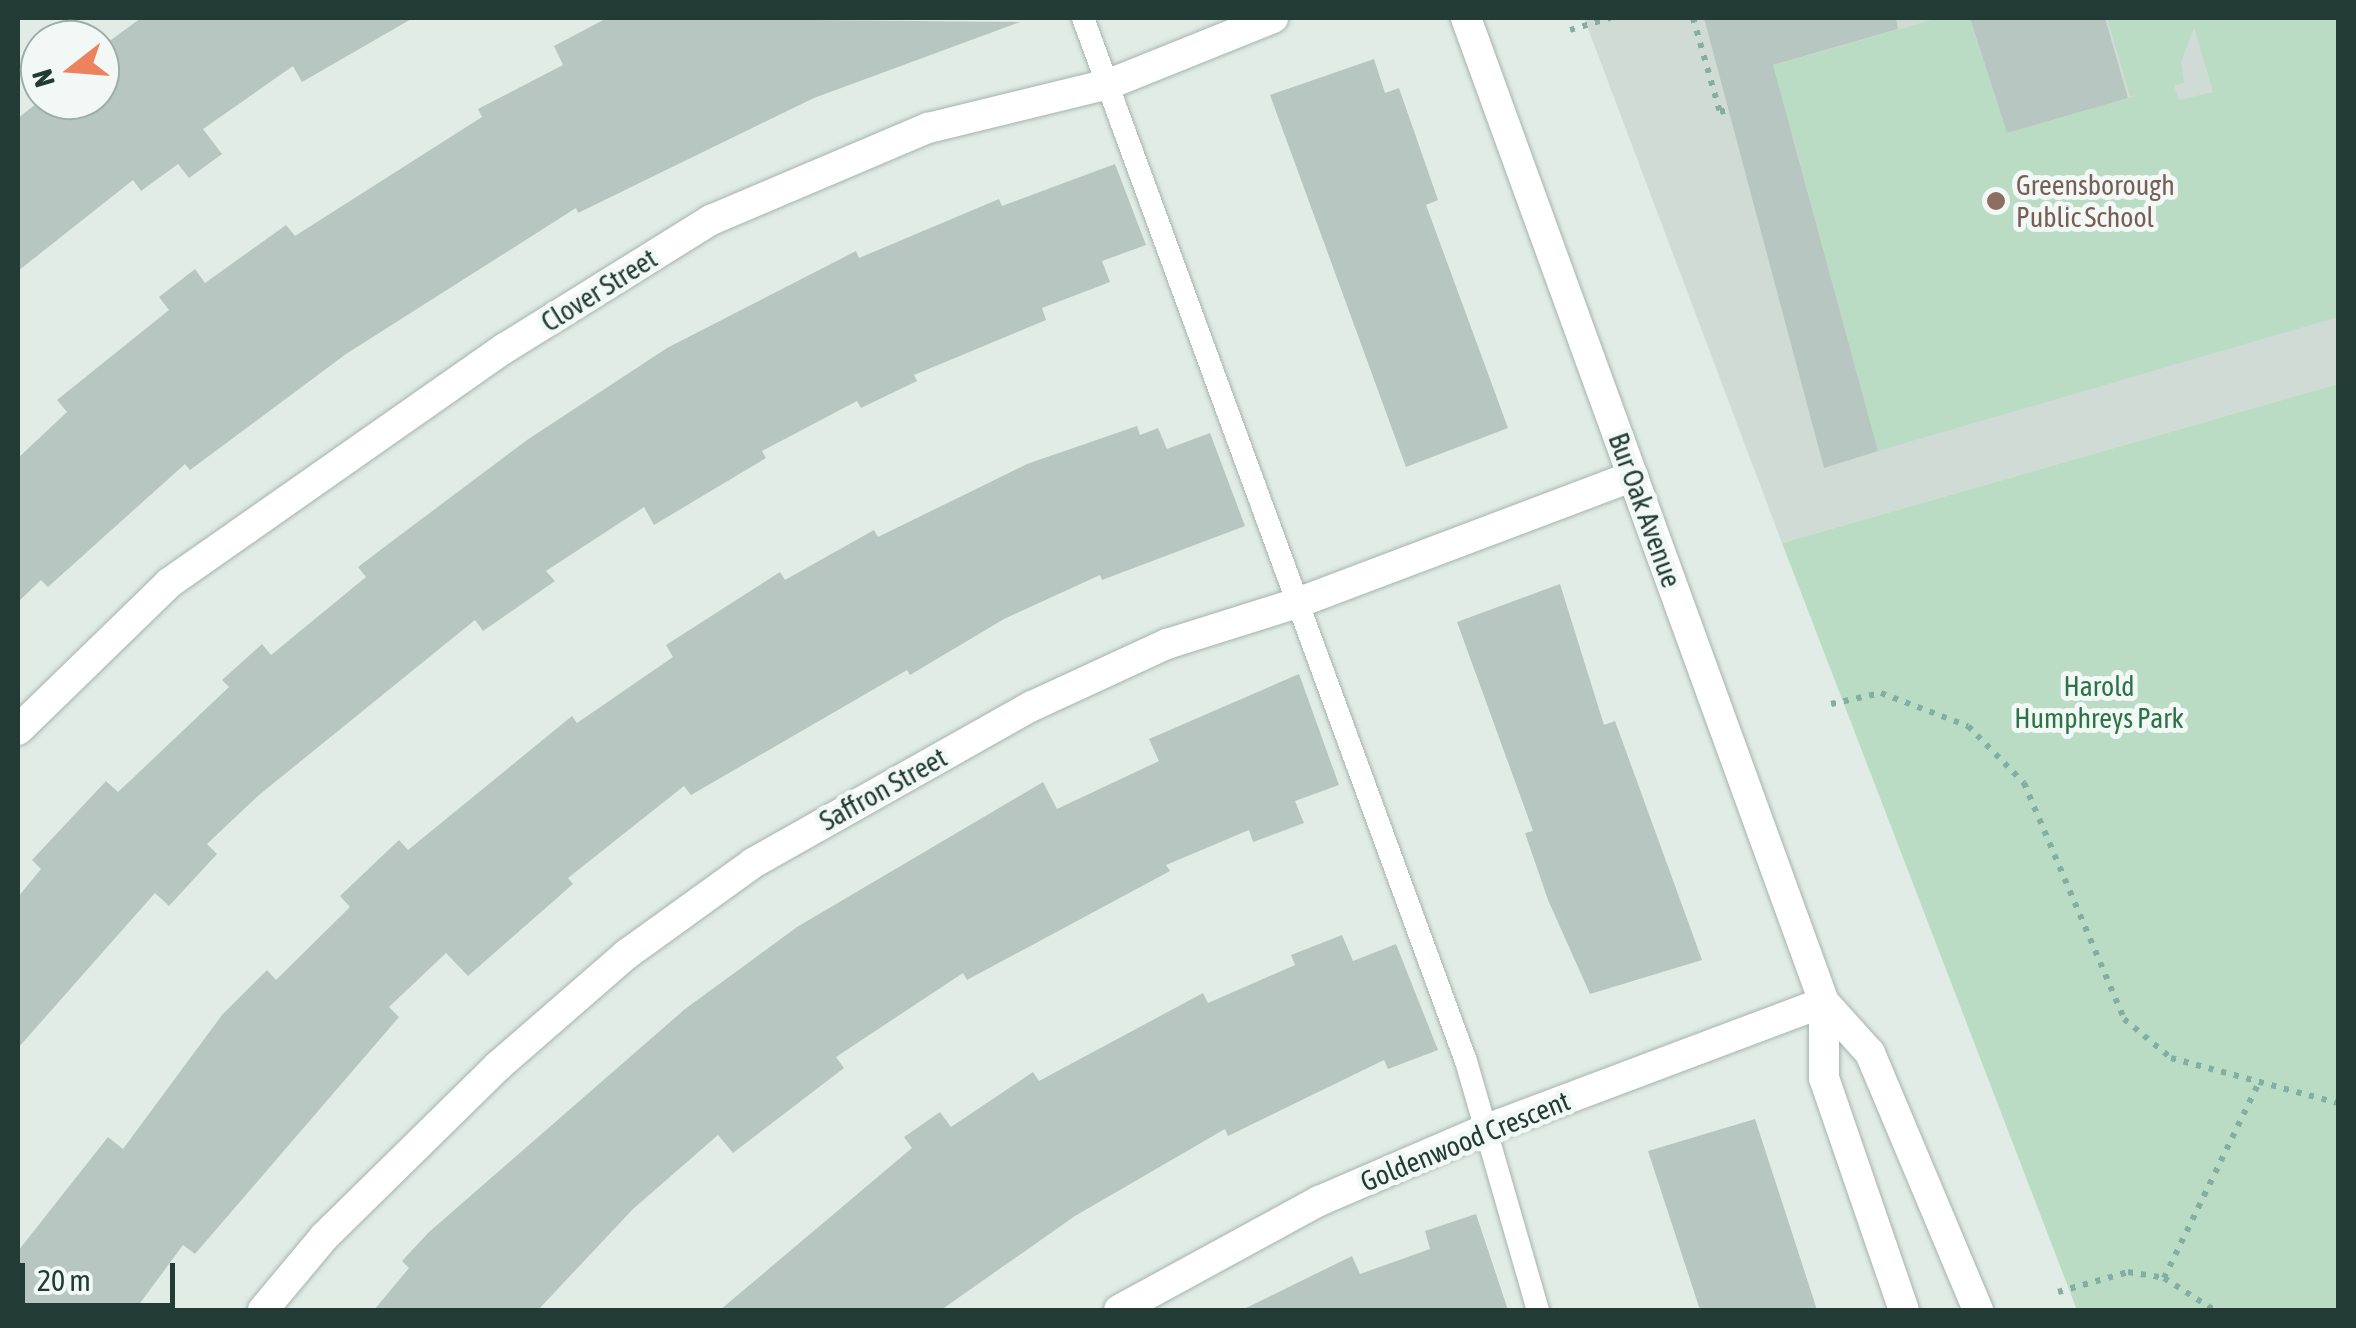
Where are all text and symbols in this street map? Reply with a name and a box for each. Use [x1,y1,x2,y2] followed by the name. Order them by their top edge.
[20,20,120,120] north arrow
[26,66,61,91] text: N
[2016,168,2175,234] place label: Greensborough Public School
[1985,190,2007,212] marker: Greensborough Public School
[535,241,663,339] street label: Clover Street
[1602,428,1688,592] street label: Bur Oak Avenue
[2014,669,2184,735] park label: Harold Humphreys Park
[814,740,952,838] street label: Saffron Street
[1355,1084,1575,1198] street label: Goldenwood Crescent
[25,1243,180,1305] scale bar
[37,1263,91,1297] text: 20 m

